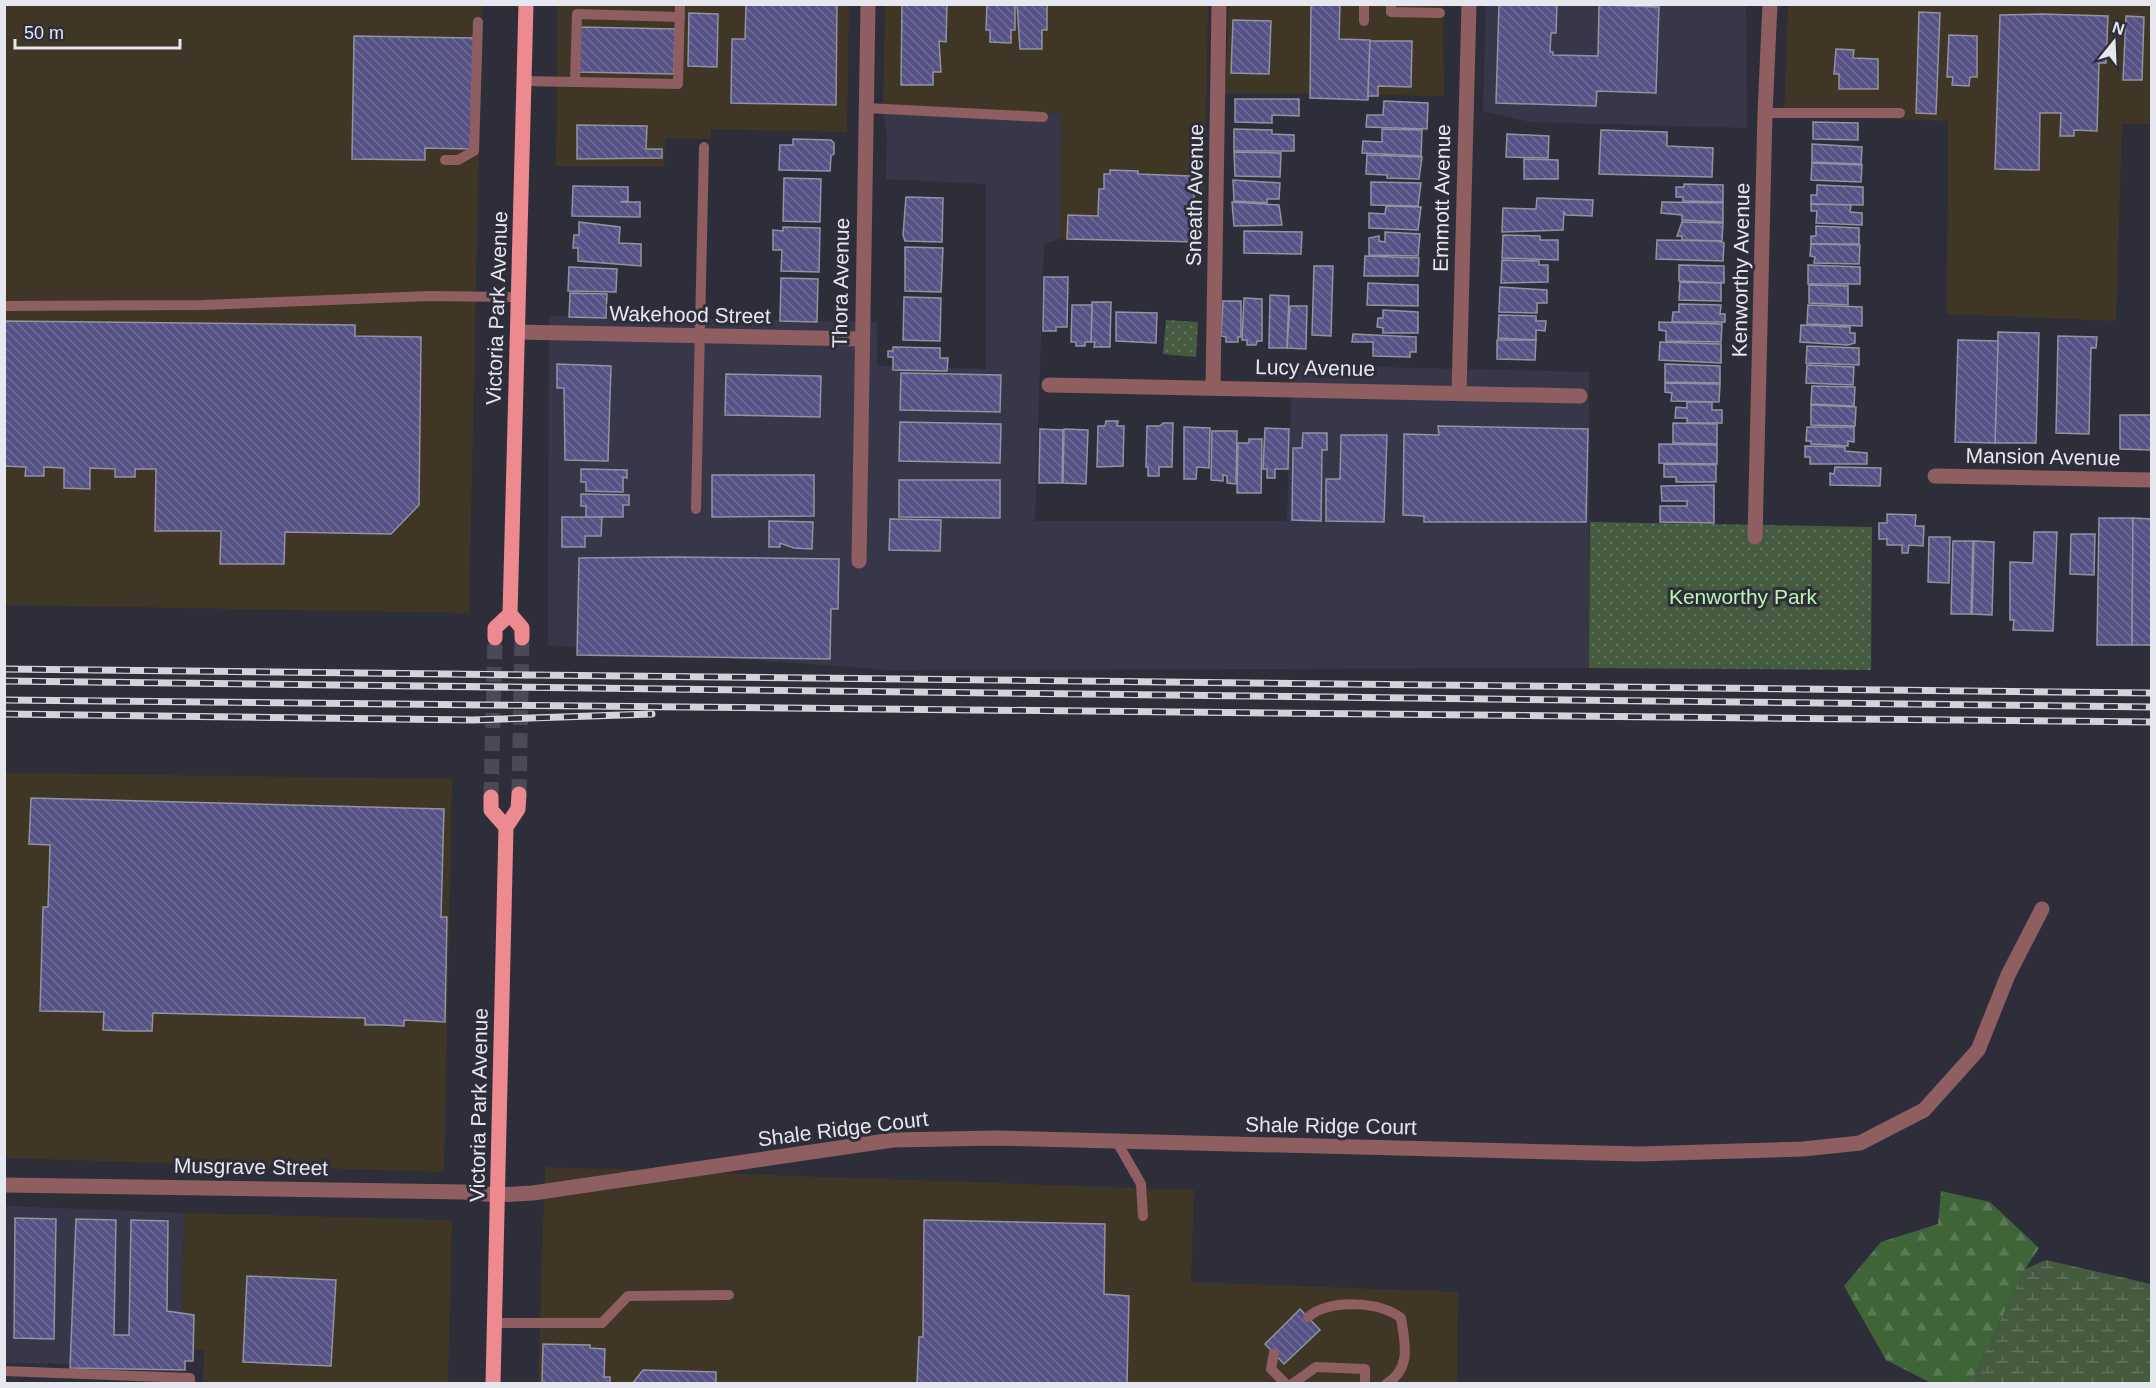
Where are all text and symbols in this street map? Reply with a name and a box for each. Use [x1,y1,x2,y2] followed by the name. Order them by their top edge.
[15,12,180,50] scale bar
[2084,12,2144,72] north arrow
[2110,18,2127,38] text: N
[24,23,64,43] text: 50 m
[1182,124,1207,266] street label: Sneath Avenue
[1429,124,1454,272] street label: Emmott Avenue
[1727,182,1754,358] street label: Kenworthy Avenue
[482,211,511,405] street label: Victoria Park Avenue
[828,218,853,348] street label: Thora Avenue
[609,302,771,327] street label: Wakehood Street
[1255,355,1375,380] street label: Lucy Avenue
[1965,444,2121,469] street label: Mansion Avenue
[1669,585,1818,608] park label: Kenworthy Park
[465,1008,492,1202] street label: Victoria Park Avenue
[756,1107,930,1150] street label: Shale Ridge Court
[1245,1113,1417,1138] street label: Shale Ridge Court
[174,1154,328,1179] street label: Musgrave Street

